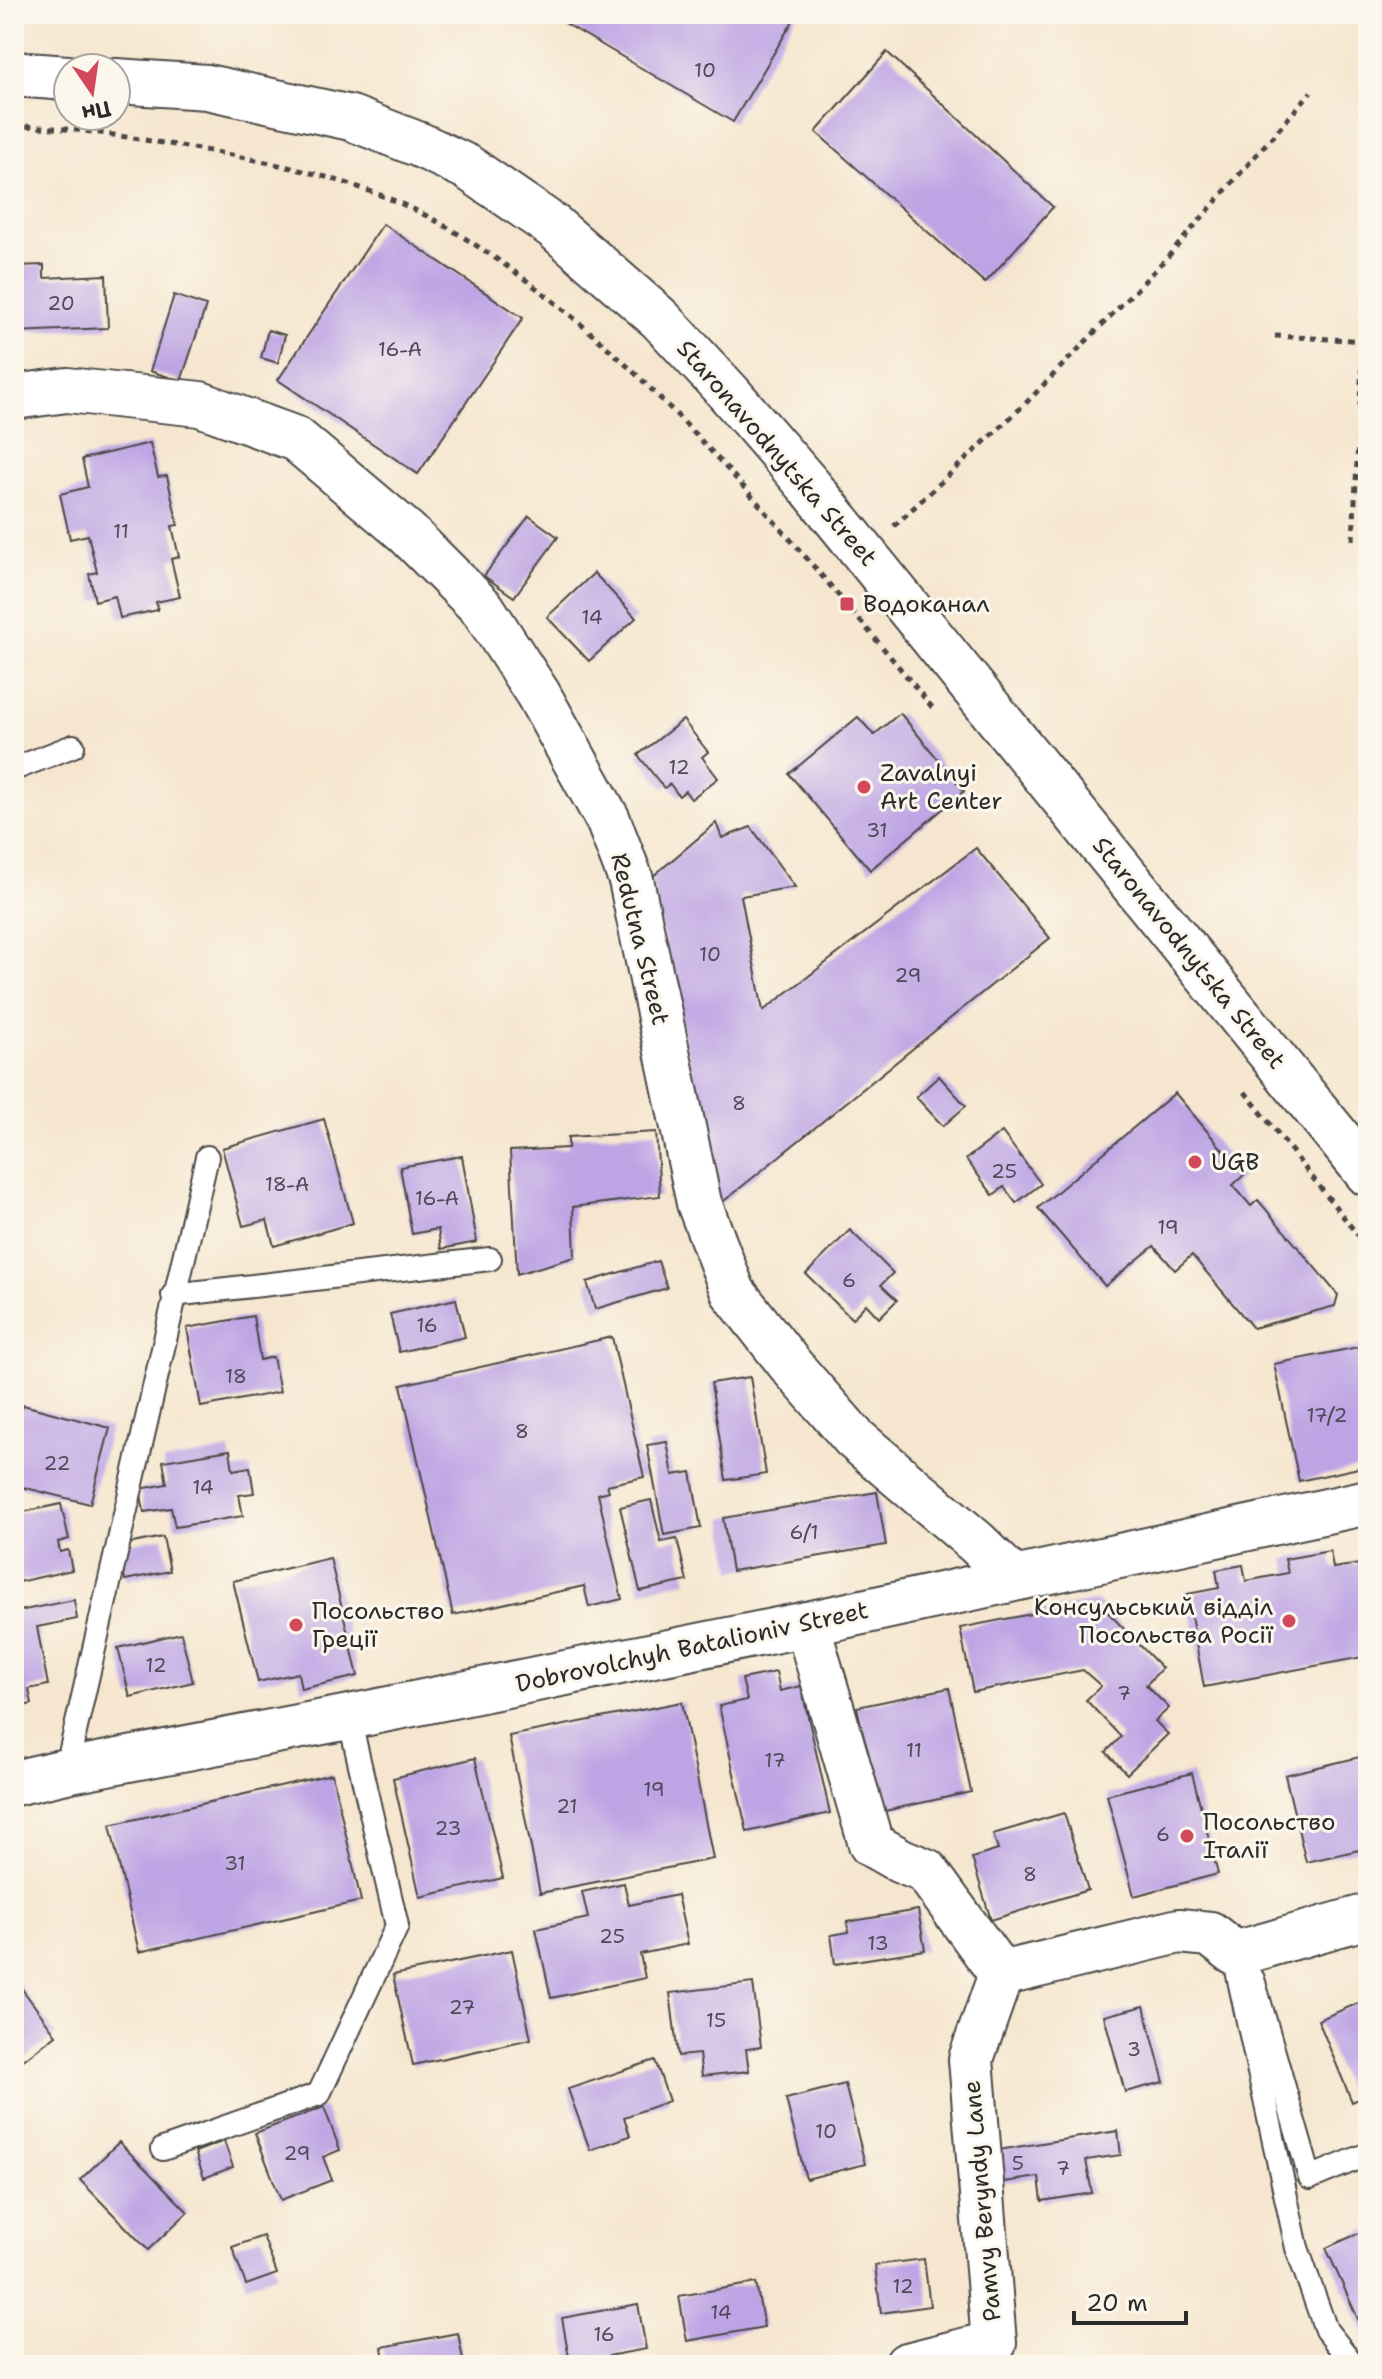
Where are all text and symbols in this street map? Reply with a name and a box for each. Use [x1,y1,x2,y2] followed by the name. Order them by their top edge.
[52,52,132,132] north arrow
[694,57,716,83] house number: 10
[79,94,114,128] text: Пн
[47,290,75,316] house number: 20
[670,333,884,573] street label: Staronavodnytska Street
[378,336,422,362] house number: 16-А
[113,518,129,544] house number: 11
[863,588,990,620] place label: Водоканал
[838,595,856,613] marker: Водоканал
[581,604,603,630] house number: 14
[668,754,690,780] house number: 12
[880,757,1003,817] place label: Zavalnyi Art Center
[855,778,873,796] marker: Zavalnyi Art Center
[866,817,888,843] house number: 31
[1085,830,1293,1076] street label: Staronavodnytska Street
[603,850,677,1028] street label: Redutna Street
[699,941,721,967] house number: 10
[895,962,921,988] house number: 29
[732,1090,746,1116] house number: 8
[1211,1146,1259,1178] place label: UGB
[1186,1153,1204,1171] marker: UGB
[991,1158,1017,1184] house number: 25
[265,1171,309,1197] house number: 18-А
[415,1185,459,1211] house number: 16-А
[1157,1214,1179,1240] house number: 19
[842,1267,856,1293] house number: 6
[416,1312,438,1338] house number: 16
[225,1363,247,1389] house number: 18
[1306,1402,1348,1428] house number: 17/2
[515,1418,529,1444] house number: 8
[44,1450,71,1476] house number: 22
[192,1474,214,1500] house number: 14
[789,1519,819,1545] house number: 6/1
[1034,1591,1274,1651] place label: Консульський відділ Посольства Росії
[513,1594,871,1700] street label: Dobrovolchyh Batalioniv Street
[312,1595,445,1655] place label: Посольство Греції
[1280,1612,1298,1630] marker: Консульський відділ Посольства Росії
[287,1616,305,1634] marker: Посольство Греції
[145,1652,167,1678] house number: 12
[1117,1680,1131,1706] house number: 7
[906,1737,922,1763] house number: 11
[764,1747,786,1773] house number: 17
[643,1776,665,1802] house number: 19
[556,1793,578,1819] house number: 21
[1203,1806,1336,1866] place label: Посольство Італії
[435,1815,461,1841] house number: 23
[1156,1821,1170,1847] house number: 6
[1178,1827,1196,1845] marker: Посольство Італії
[224,1850,246,1876] house number: 31
[1023,1861,1037,1887] house number: 8
[599,1923,625,1949] house number: 25
[867,1930,889,1956] house number: 13
[449,1994,475,2020] house number: 27
[706,2007,726,2033] house number: 15
[1127,2036,1141,2062] house number: 3
[956,2079,1008,2323] street label: Pamvy Beryndy Lane
[815,2118,837,2144] house number: 10
[284,2140,310,2166] house number: 29
[1012,2150,1024,2176] house number: 5
[1056,2155,1070,2181] house number: 7
[892,2273,914,2299] house number: 12
[1074,2275,1186,2325] scale bar
[1086,2287,1148,2319] text: 20 m
[710,2299,732,2325] house number: 14
[593,2321,615,2347] house number: 16

